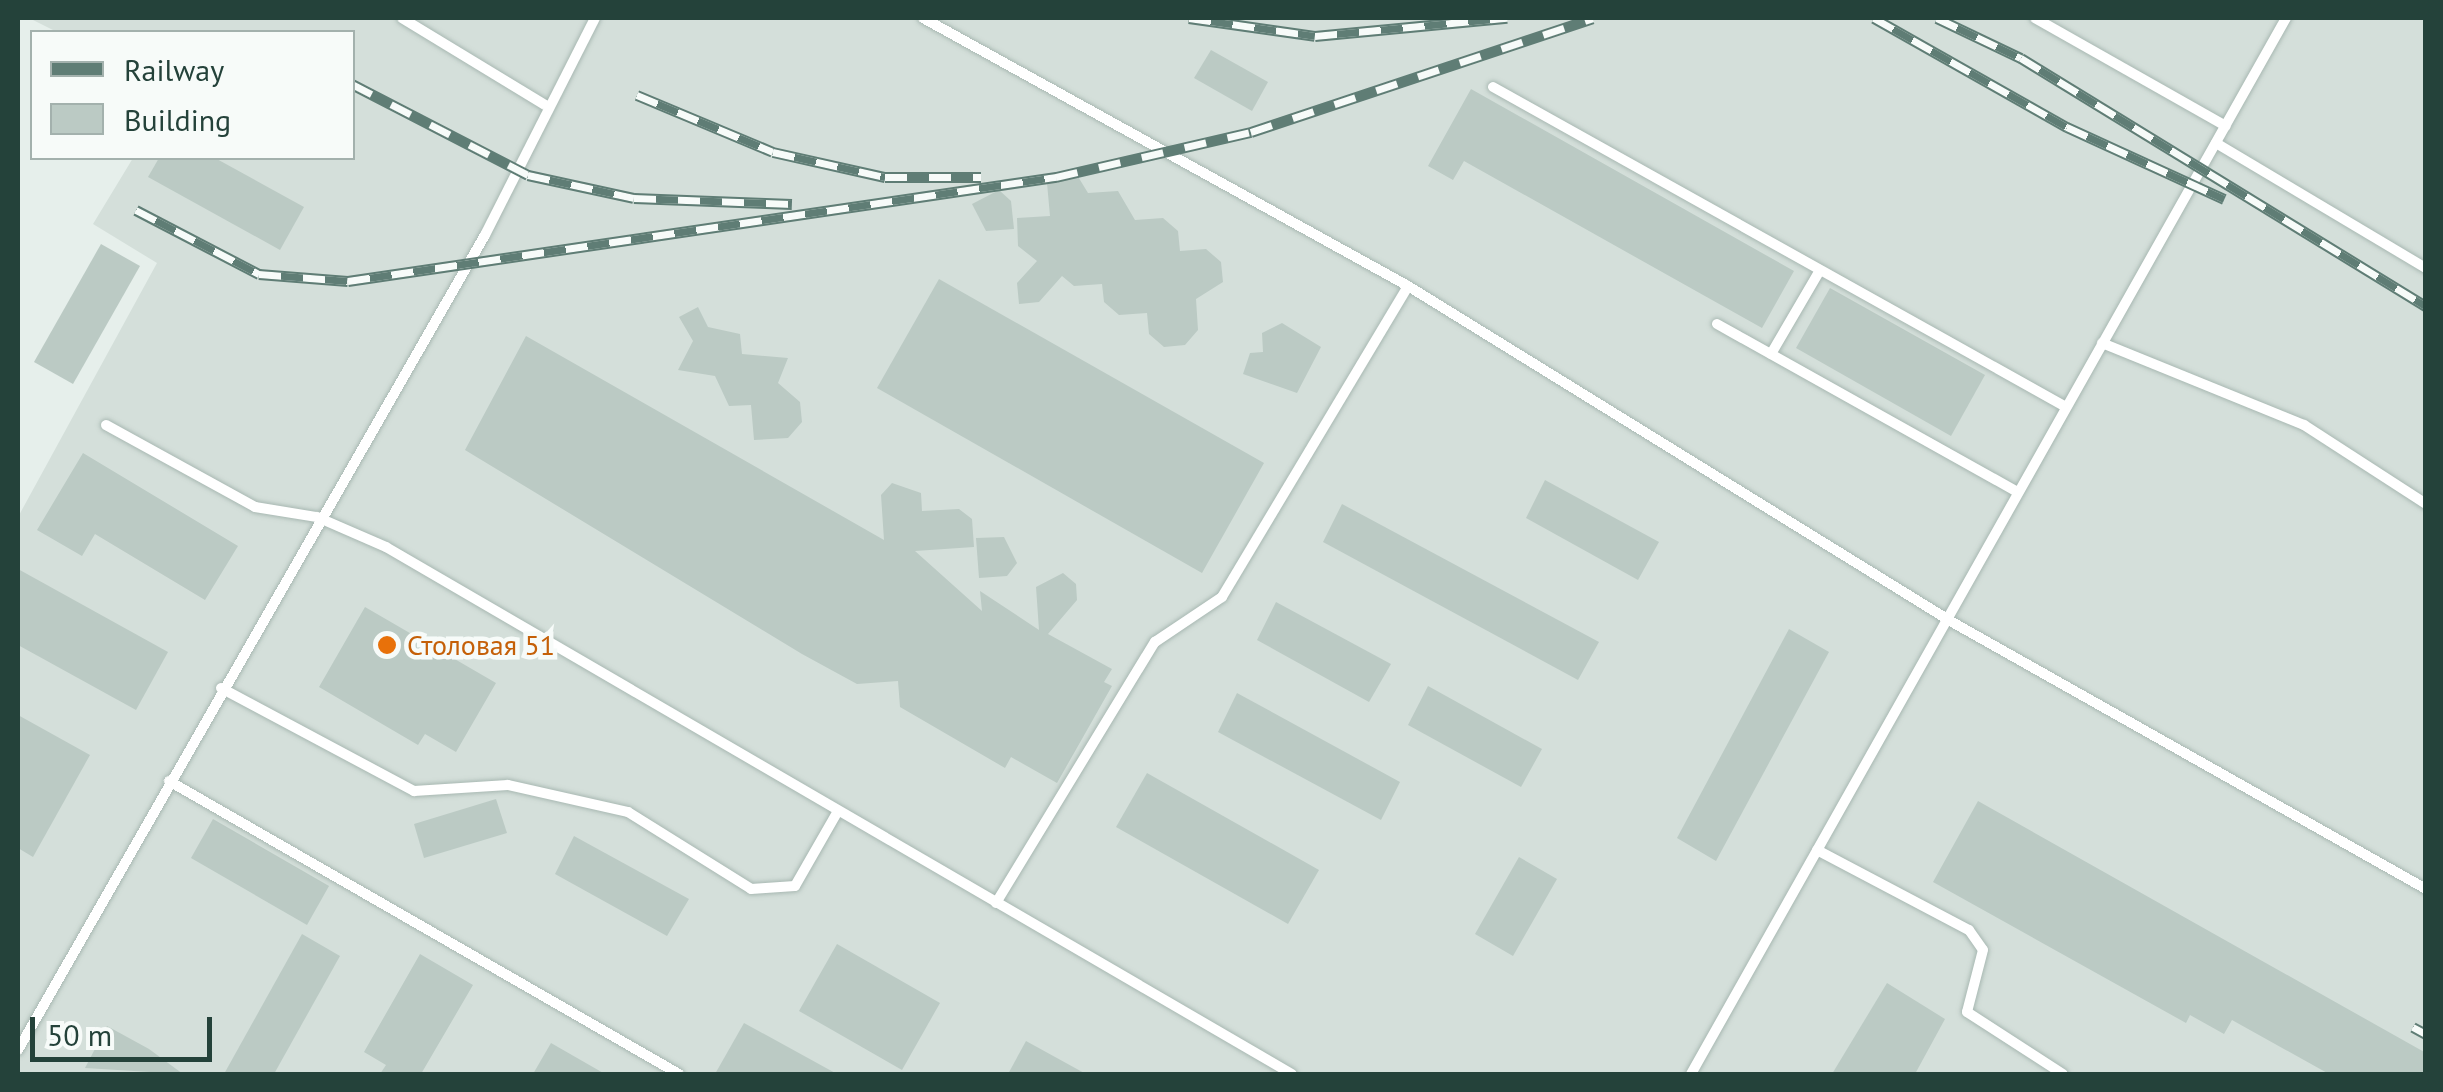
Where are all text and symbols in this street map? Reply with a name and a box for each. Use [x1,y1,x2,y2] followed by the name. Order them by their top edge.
[30,30,355,160] legend
[124,50,224,89] text: Railway
[124,100,231,139] text: Building
[407,628,555,662] place label: Столовая 51
[376,634,398,656] marker: Столовая 51
[35,997,218,1059] scale bar
[47,1015,112,1054] text: 50 m

